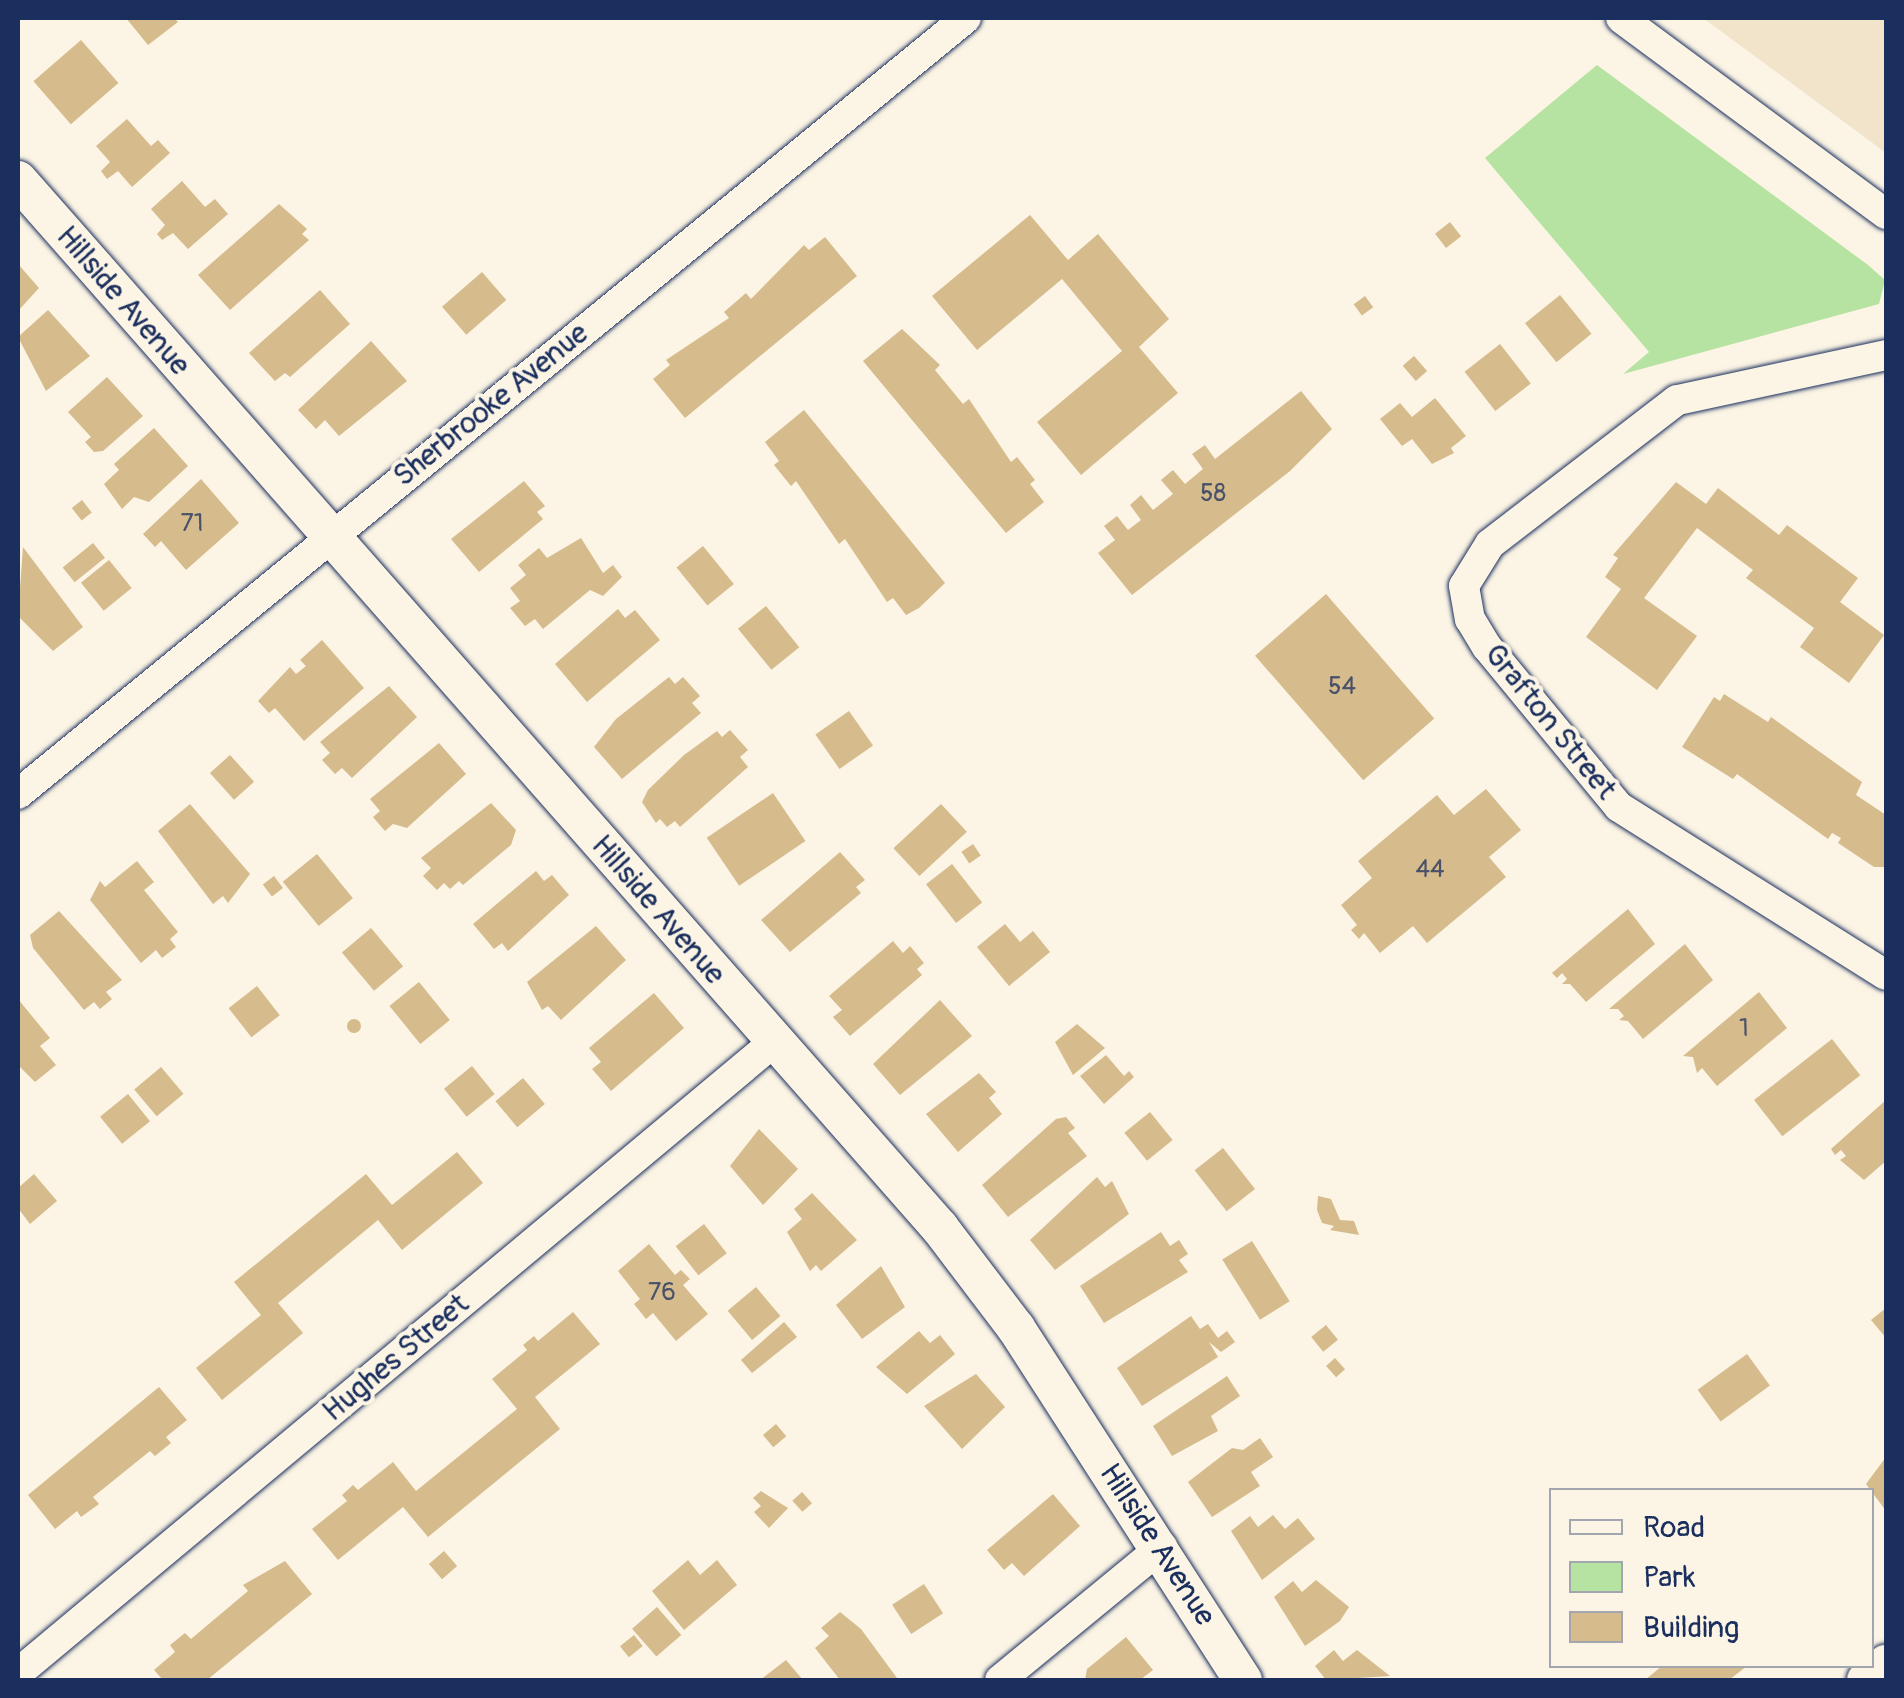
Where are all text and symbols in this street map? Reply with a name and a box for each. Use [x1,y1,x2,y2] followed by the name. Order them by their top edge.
[48,219,198,383] street label: Hillside Avenue
[386,315,596,495] street label: Sherbrooke Avenue
[1200,479,1226,509] house number: 58
[181,509,203,539] house number: 71
[1476,637,1624,807] street label: Grafton Street
[1328,672,1356,702] house number: 54
[583,828,733,992] street label: Hillside Avenue
[1416,855,1444,885] house number: 44
[1739,1014,1749,1044] house number: 1
[648,1278,676,1308] house number: 76
[316,1286,476,1430] street label: Hughes Street
[1091,1457,1223,1633] street label: Hillside Avenue
[1549,1488,1874,1668] legend
[1643,1509,1705,1546] text: Road
[1643,1559,1696,1596] text: Park
[1643,1609,1739,1646] text: Building

